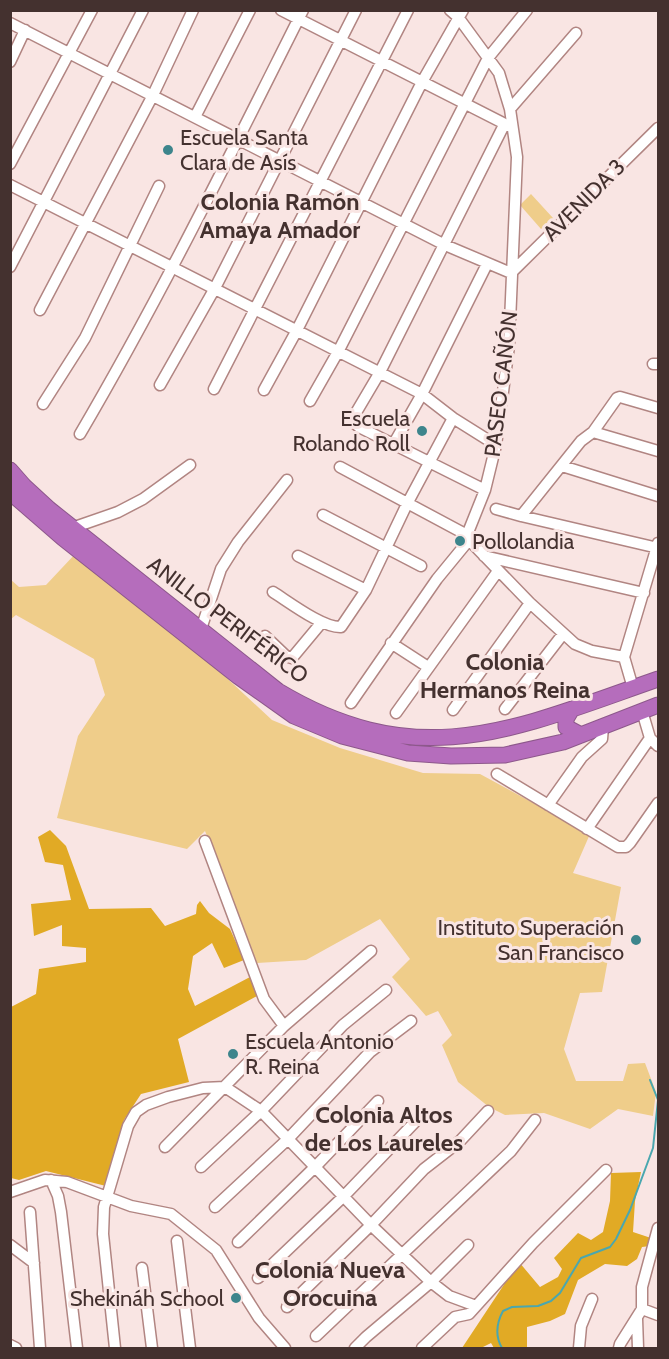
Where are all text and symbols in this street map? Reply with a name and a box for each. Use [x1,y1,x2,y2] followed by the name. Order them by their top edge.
[180,124,309,176] place label: Escuela Santa Clara de Asís
[161,143,175,157] marker: Escuela Santa Clara de Asís
[537,153,631,247] street label: AVENIDA 3
[200,187,360,244] district label: Colonia Ramón Amaya Amador
[479,309,523,459] street label: PASEO CAÑÓN
[292,405,411,457] place label: Escuela Rolando Roll
[415,424,429,438] marker: Escuela Rolando Roll
[472,528,575,555] place label: Pollolandia
[453,534,467,548] marker: Pollolandia
[142,551,314,689] street label: ANILLO PERIFÉRICO
[420,647,590,704] district label: Colonia Hermanos Reina
[438,914,624,966] place label: Instituto Superación San Francisco
[629,933,643,947] marker: Instituto Superación San Francisco
[245,1028,394,1080] place label: Escuela Antonio R. Reina
[226,1047,240,1061] marker: Escuela Antonio R. Reina
[305,1100,463,1157] district label: Colonia Altos de Los Laureles
[255,1255,405,1312] district label: Colonia Nueva Orocuina
[70,1285,225,1312] place label: Shekináh School
[229,1291,243,1305] marker: Shekináh School

